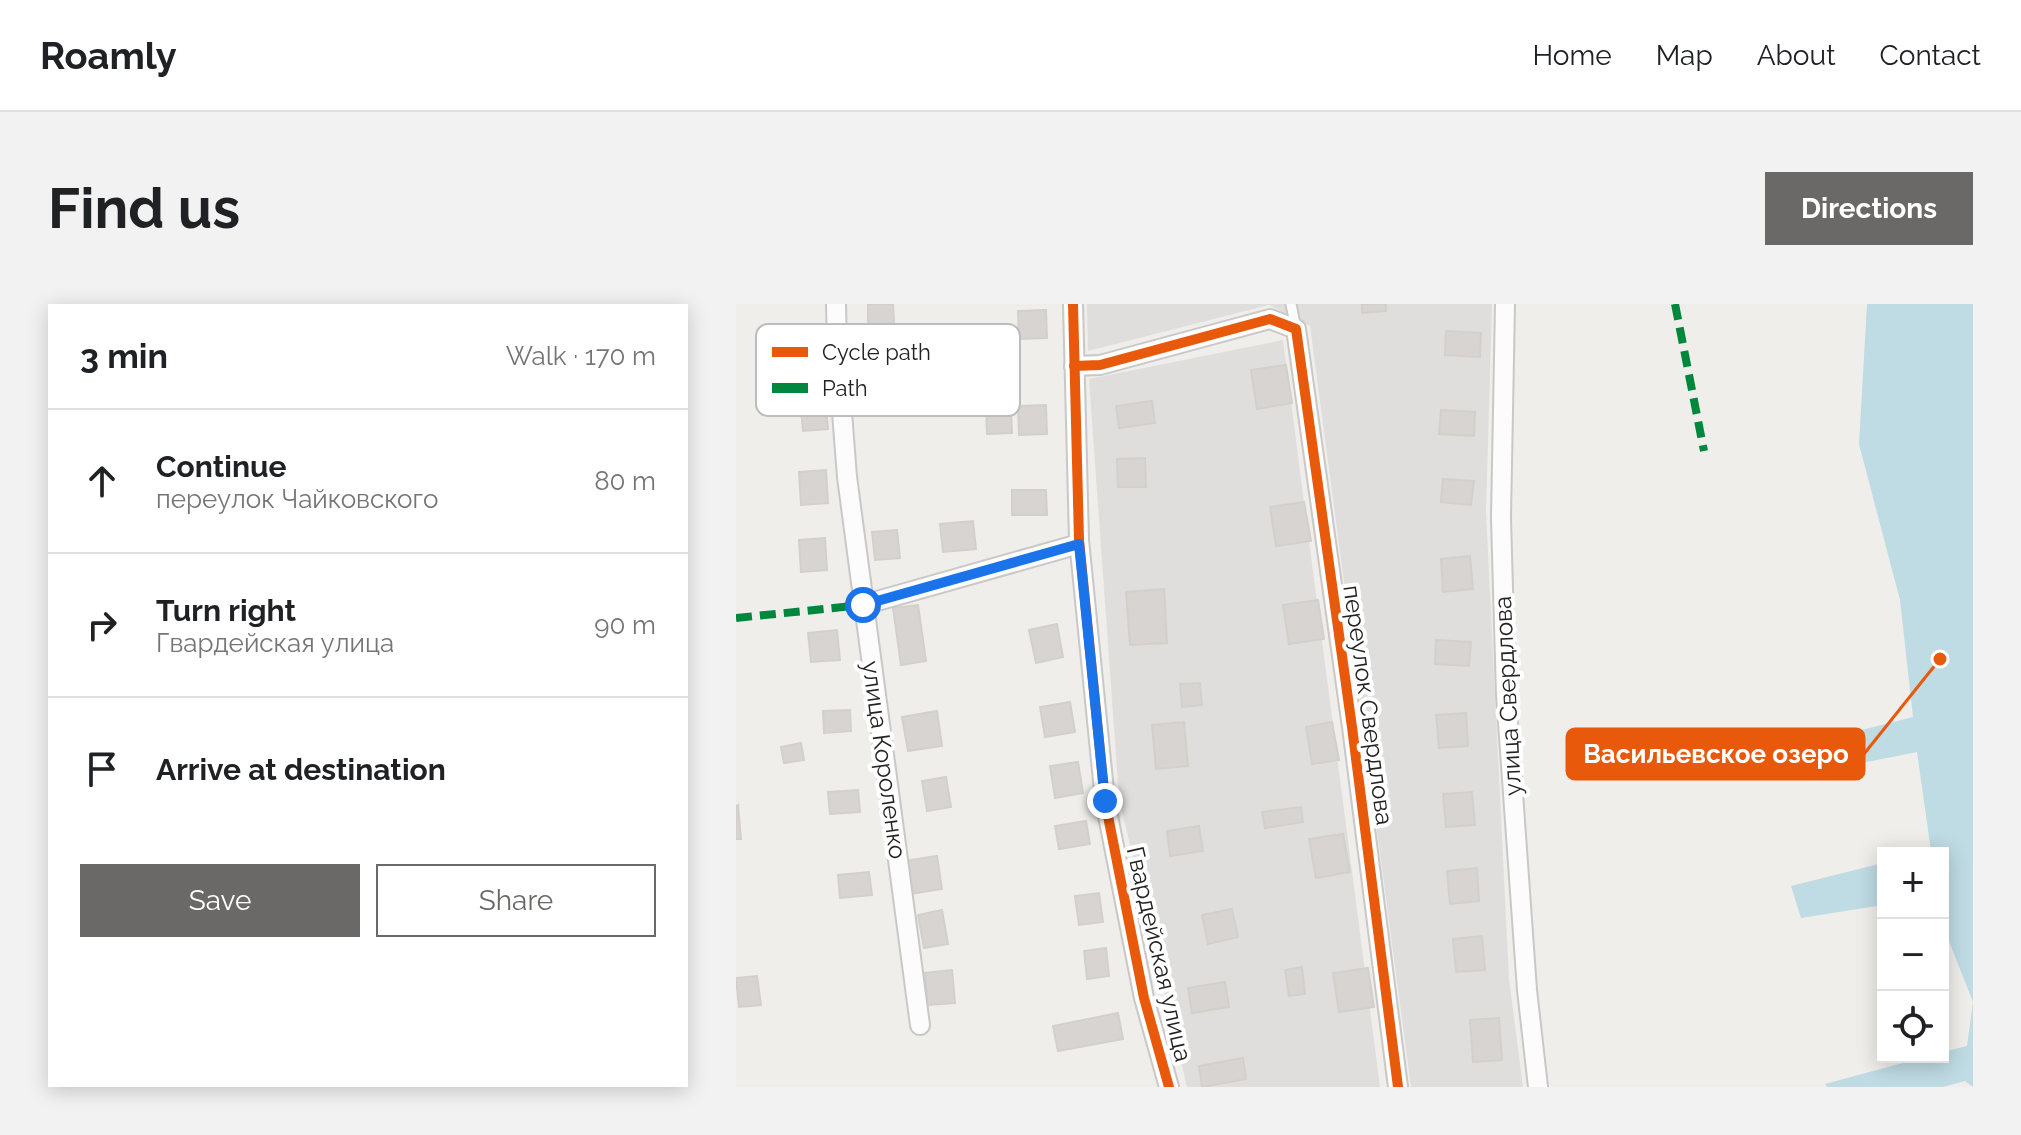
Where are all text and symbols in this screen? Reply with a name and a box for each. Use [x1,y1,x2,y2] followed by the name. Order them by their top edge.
[40,33,177,78] text: Roamly
[1532,39,1612,72] text: Home
[1656,39,1713,72] text: Map
[1757,39,1836,72] text: About
[1880,39,1981,72] text: Contact
[1765,172,1973,245] button: Directions
[48,175,240,241] text: Find us
[756,324,1020,416] legend
[80,336,168,376] text: 3 min
[822,339,931,365] text: Cycle path
[506,341,656,371] text: Walk · 170 m
[822,375,868,401] text: Path
[156,449,287,484] text: Continue
[80,459,124,503] icon: ahead
[594,466,656,496] text: 80 m
[156,484,439,514] text: переулок Чайковского
[1337,583,1400,827] street label: переулок Свердлова
[845,587,881,623] route start
[156,593,296,628] text: Turn right
[1488,595,1527,797] street label: улица Свердлова
[80,603,124,647] icon: right
[594,610,656,640] text: 90 m
[156,628,394,658] text: Гвардейская улица
[856,659,913,861] street label: улица Короленко
[1567,729,1864,779] callout: Васильевское озеро
[1583,739,1849,769] text: Васильевское озеро
[80,747,124,791] icon: arrive
[156,752,446,787] text: Arrive at destination
[1087,783,1123,819] route end
[1121,844,1198,1064] street label: Гвардейская улица
[1877,847,1949,1063] map controls
[1877,847,1949,919] button: +
[80,864,360,937] button: Save
[376,864,656,937] button: Share
[1877,919,1949,991] button: −
[1877,991,1949,1063] button: locate

